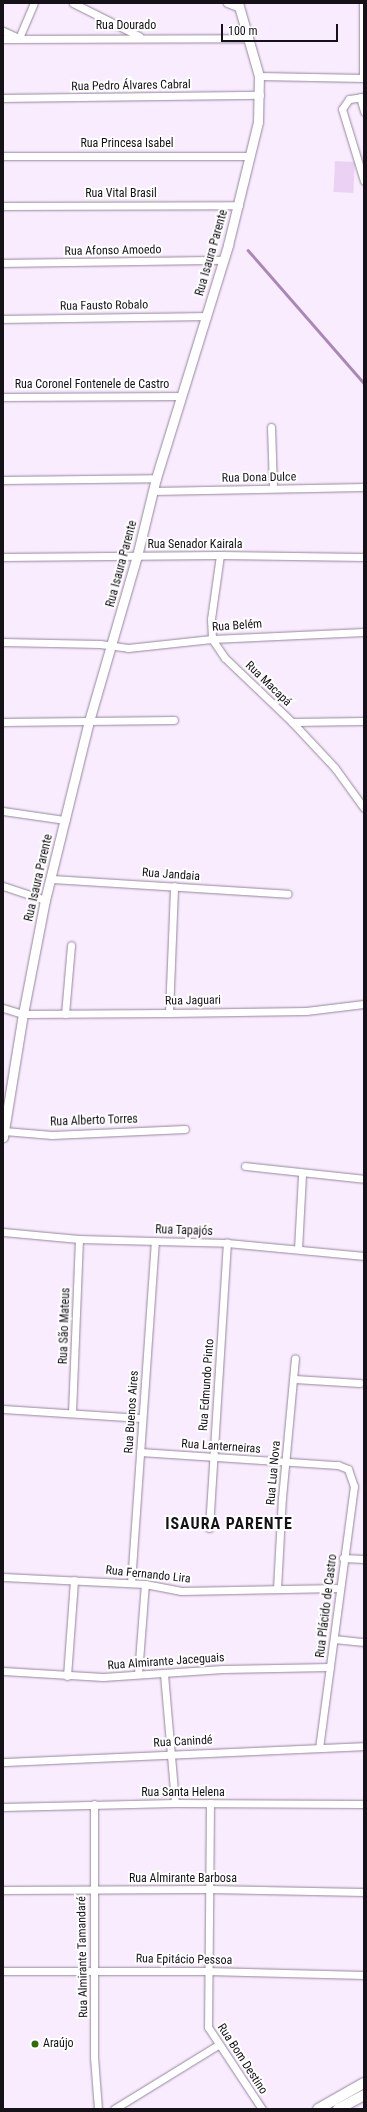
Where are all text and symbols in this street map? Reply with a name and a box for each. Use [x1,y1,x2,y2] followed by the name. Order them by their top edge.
[223,16,340,42] scale bar
[96,19,156,33] street label: Rua Dourado
[228,24,258,38] text: 100 m
[71,78,191,94] street label: Rua Pedro Álvares Cabral
[80,137,174,151] street label: Rua Princesa Isabel
[85,187,157,201] street label: Rua Vital Brasil
[193,208,231,298] street label: Rua Isaura Parente
[64,243,162,259] street label: Rua Afonso Amoedo
[60,298,148,314] street label: Rua Fausto Robalo
[15,378,169,392] street label: Rua Coronel Fontenele de Castro
[222,470,296,486] street label: Rua Dona Dulce
[104,519,140,609] street label: Rua Isaura Parente
[147,538,243,552] street label: Rua Senador Kairala
[211,617,263,635] street label: Rua Belém
[242,659,294,709] street label: Rua Macapá
[22,833,56,923] street label: Rua Isaura Parente
[141,866,201,884] street label: Rua Jandaia
[165,993,221,1009] street label: Rua Jaguari
[50,1112,138,1130] street label: Rua Alberto Torres
[155,1223,213,1239] street label: Rua Tapajós
[56,1287,74,1365] street label: Rua São Mateus
[197,1338,217,1432] street label: Rua Edmundo Pinto
[122,1370,142,1454] street label: Rua Buenos Aires
[181,1437,261,1457] street label: Rua Lanterneiras
[264,1440,284,1506] street label: Rua Lua Nova
[165,1514,293,1534] district label: ISAURA PARENTE
[313,1553,341,1659] street label: Rua Plácido de Castro
[105,1563,191,1587] street label: Rua Fernando Lira
[107,1651,225,1673] street label: Rua Almirante Jaceguais
[153,1733,213,1751] street label: Rua Canindé
[141,1786,225,1800] street label: Rua Santa Helena
[129,1872,237,1886] street label: Rua Almirante Barbosa
[75,1896,91,2018] street label: Rua Almirante Tamandaré
[136,1952,232,1968] street label: Rua Epitácio Pessoa
[214,2021,270,2097] street label: Rua Bom Destino
[43,2037,74,2051] place label: Araújo
[30,2039,40,2049] marker: Araújo

